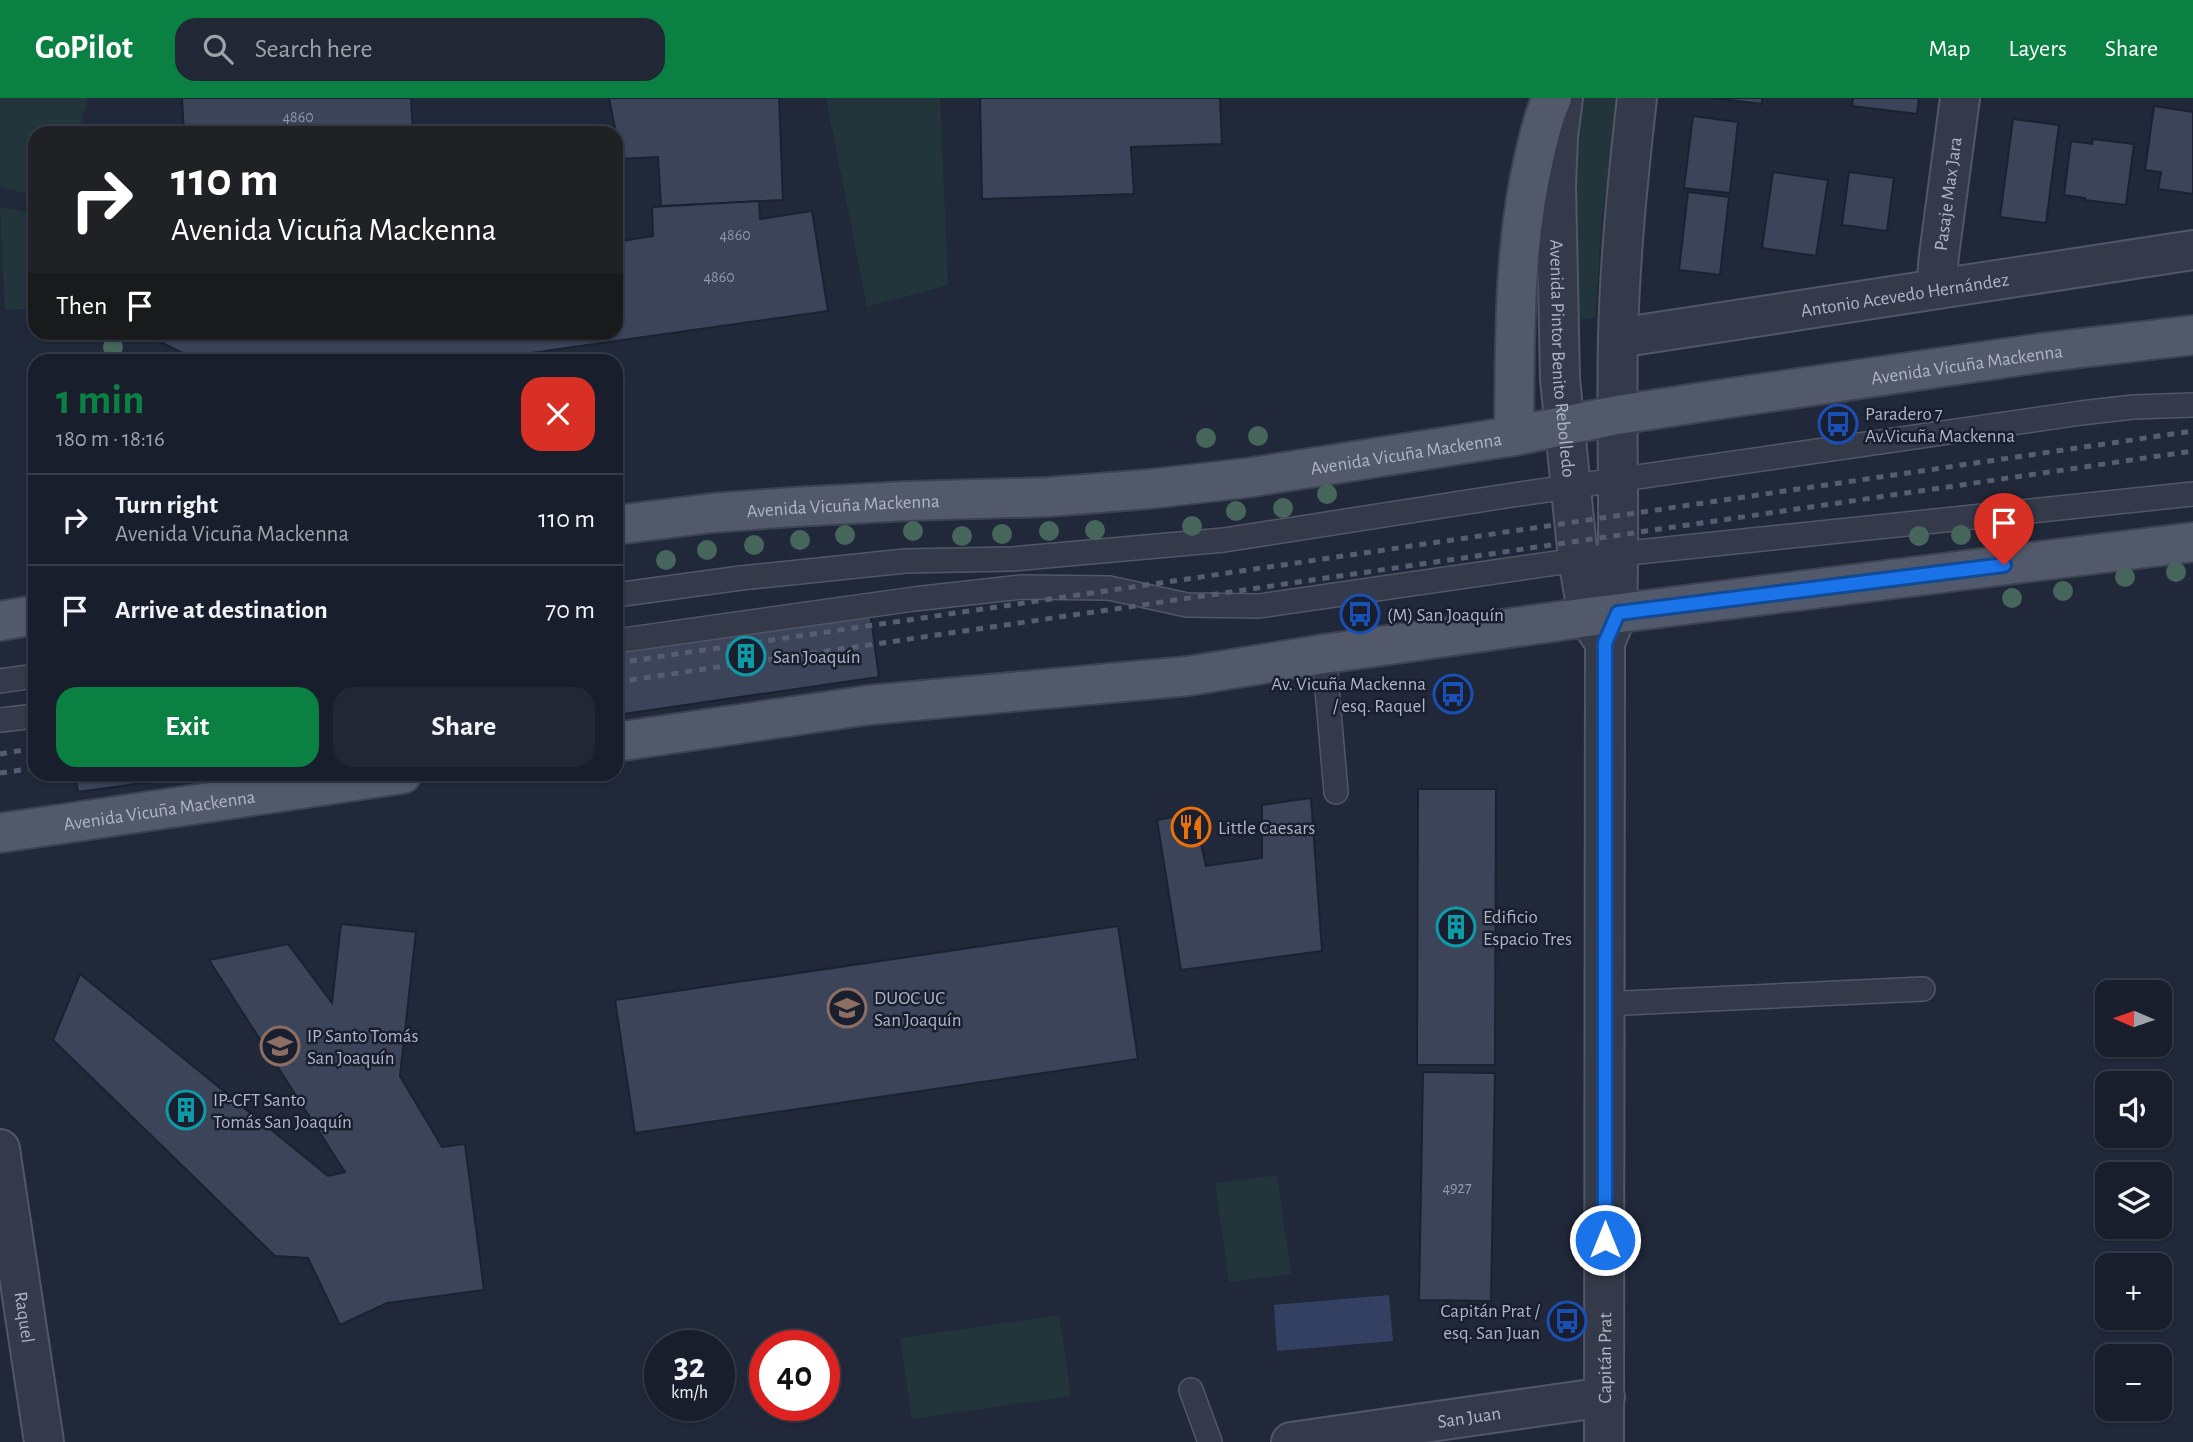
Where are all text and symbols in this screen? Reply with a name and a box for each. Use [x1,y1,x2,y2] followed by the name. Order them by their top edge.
[175,18,665,81] search box
[199,30,237,68] icon: search
[35,32,133,65] text: GoPilot
[255,36,372,62] text: Search here
[1928,37,1970,61] text: Map
[2008,37,2067,61] text: Layers
[2105,37,2158,61] text: Share
[282,109,314,125] house number: 4860
[1932,136,1966,252] street label: Pasaje Max Jara
[56,154,147,245] icon: right
[171,156,279,205] text: 110 m
[171,214,497,246] text: Avenida Vicuña Mackenna
[719,227,751,243] house number: 4860
[1546,239,1578,478] street label: Avenida Pintor Benito Rebolledo
[703,269,735,285] house number: 4860
[1800,270,2010,321] street label: Antonio Acevedo Hernández
[121,287,159,325] icon: arrive
[56,293,107,319] text: Then
[1870,342,2064,388] street label: Avenida Vicuña Mackenna
[521,377,595,451] button: close
[56,379,145,421] text: 1 min
[1817,403,1859,445] bus stop icon: Paradero 7 Av.Vicuña Mackenna
[1865,405,2015,446] place label: Paradero 7 Av.Vicuña Mackenna
[56,428,165,451] text: 180 m · 18:16
[1309,430,1503,479] street label: Avenida Vicuña Mackenna
[115,492,218,518] text: Turn right
[746,492,940,521] street label: Avenida Vicuña Mackenna
[1974,493,2034,565] pin
[56,501,94,539] icon: right
[1985,504,2023,542] icon: arrive
[538,506,595,532] text: 110 m
[115,523,349,546] text: Avenida Vicuña Mackenna
[56,592,94,630] icon: arrive
[1339,593,1381,635] bus stop icon: (M) San Joaquín
[115,597,328,623] text: Arrive at destination
[545,597,595,623] text: 70 m
[1387,606,1504,625] place label: (M) San Joaquín
[725,635,767,677] building icon: San Joaquín
[773,648,861,667] place label: San Joaquín
[1432,673,1474,715] bus stop icon: Av. Vicuña Mackenna / esq. Raquel
[1271,675,1426,716] place label: Av. Vicuña Mackenna / esq. Raquel
[56,687,319,767] button: Exit
[333,687,595,767] button: Share
[62,788,257,835] street label: Avenida Vicuña Mackenna
[1170,806,1212,848] restaurant icon: Little Caesars
[1218,819,1315,838] place label: Little Caesars
[1435,906,1477,948] building icon: Edificio Espacio Tres
[1483,908,1572,949] place label: Edificio Espacio Tres
[2095,980,2172,1057] north arrow
[2095,980,2172,1421] map controls
[826,987,868,1029] school or university icon: DUOC UC San Joaquín
[874,989,962,1030] place label: DUOC UC San Joaquín
[259,1025,301,1067] school or university icon: IP Santo Tomás San Joaquín
[307,1027,419,1068] place label: IP Santo Tomás San Joaquín
[2095,1071,2172,1148] button: sound
[165,1089,207,1131] building icon: IP-CFT Santo Tomás San Joaquín
[213,1091,352,1132] place label: IP-CFT Santo Tomás San Joaquín
[2095,1162,2172,1239] button: layers
[1442,1180,1472,1196] house number: 4927
[1568,1203,1642,1277] position arrow
[2095,1253,2172,1330] button: +
[11,1290,37,1344] street label: Raquel
[1546,1300,1588,1342] bus stop icon: Capitán Prat / esq. San Juan
[1440,1302,1541,1343] place label: Capitán Prat / esq. San Juan
[1596,1312,1615,1404] street label: Capitán Prat
[749,1330,840,1421] speed limit sign: 40
[2095,1344,2172,1421] button: −
[674,1349,705,1384] text: 32
[671,1384,708,1402] text: km/h
[1436,1404,1502,1432] street label: San Juan

